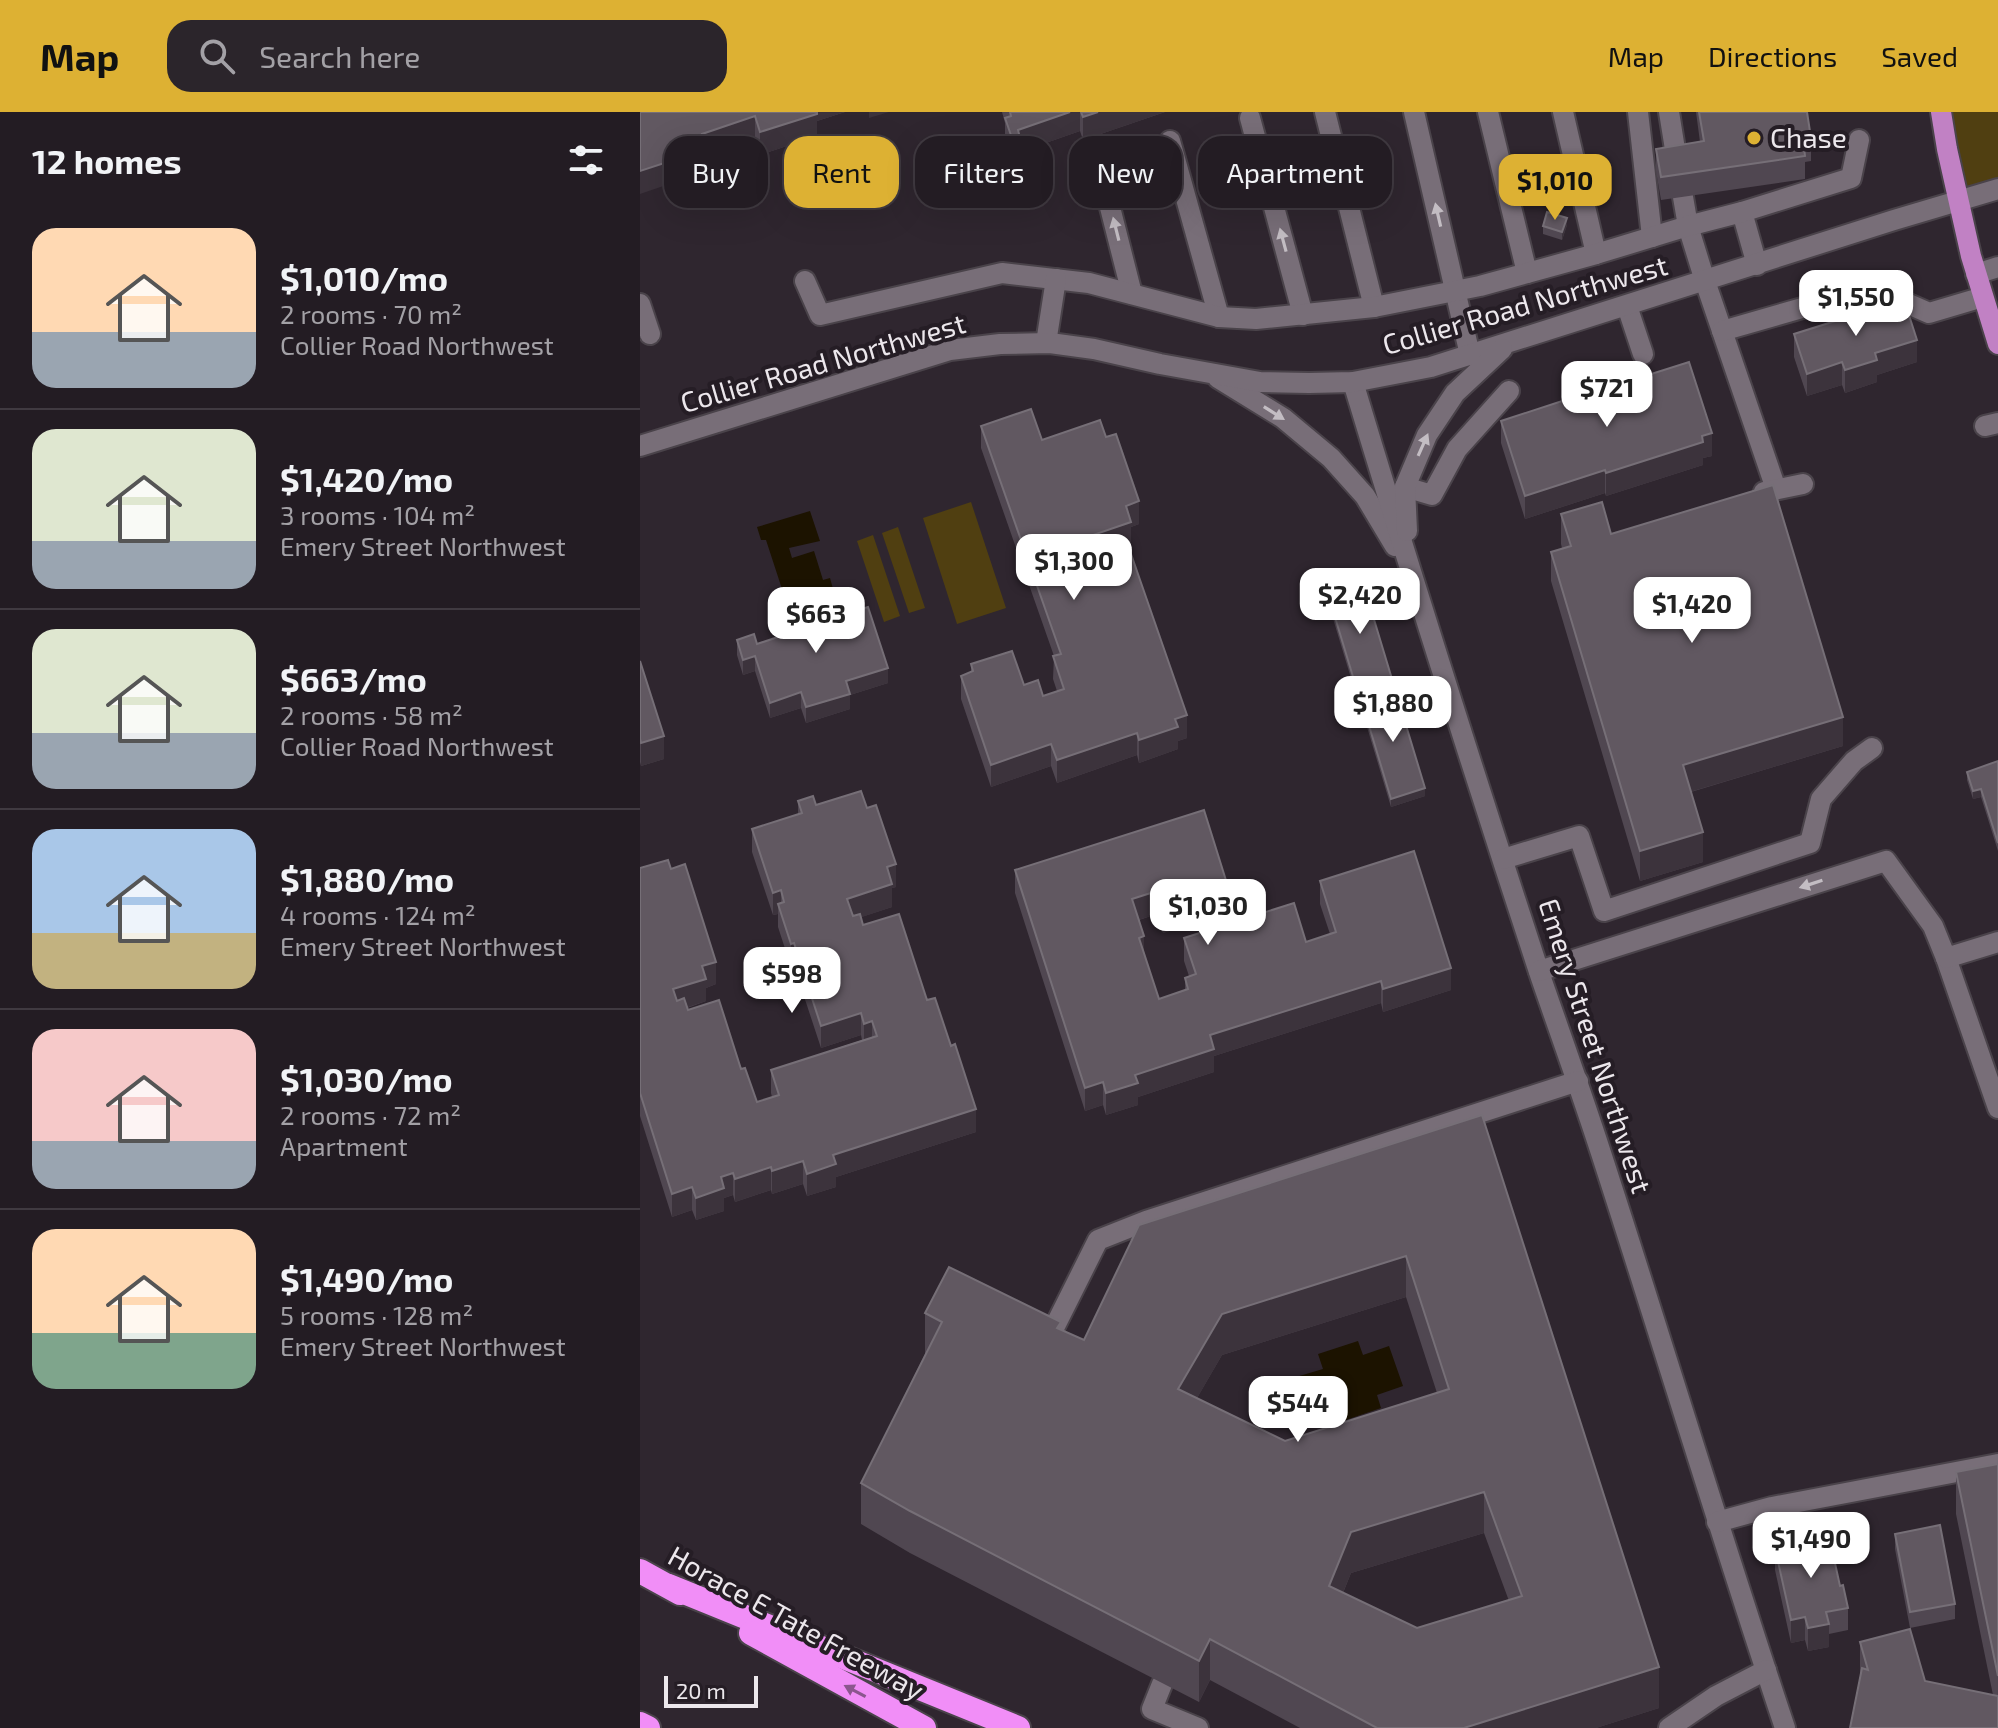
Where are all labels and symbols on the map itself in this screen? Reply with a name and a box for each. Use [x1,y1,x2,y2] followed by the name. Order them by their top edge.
[1770,120,1847,154] place label: Chase
[1745,129,1763,147] marker: Chase
[1490,154,1620,222] pin: $1,010
[1431,203,1443,228] one-way arrow
[1109,216,1121,241] one-way arrow
[1276,228,1289,252] one-way arrow
[1378,247,1671,361] street label: Collier Road Northwest
[1791,270,1921,338] pin: $1,550
[676,305,969,419] street label: Collier Road Northwest
[1560,361,1654,429] pin: $721
[1263,405,1285,419] one-way arrow
[1416,433,1430,456] one-way arrow
[1009,534,1139,602] pin: $1,300
[1295,568,1425,636] pin: $2,420
[1627,577,1757,645] pin: $1,420
[769,587,863,655] pin: $663
[1328,676,1458,744] pin: $1,880
[1799,878,1823,891] one-way arrow
[1143,879,1273,947] pin: $1,030
[1532,894,1660,1197] street label: Emery Street Northwest
[745,947,839,1015] pin: $598
[1251,1376,1345,1444] pin: $544
[1746,1512,1876,1580] pin: $1,490
[663,1538,930,1707] street label: Horace E Tate Freeway
[664,1672,758,1708] scale bar
[844,1684,866,1698] one-way arrow

